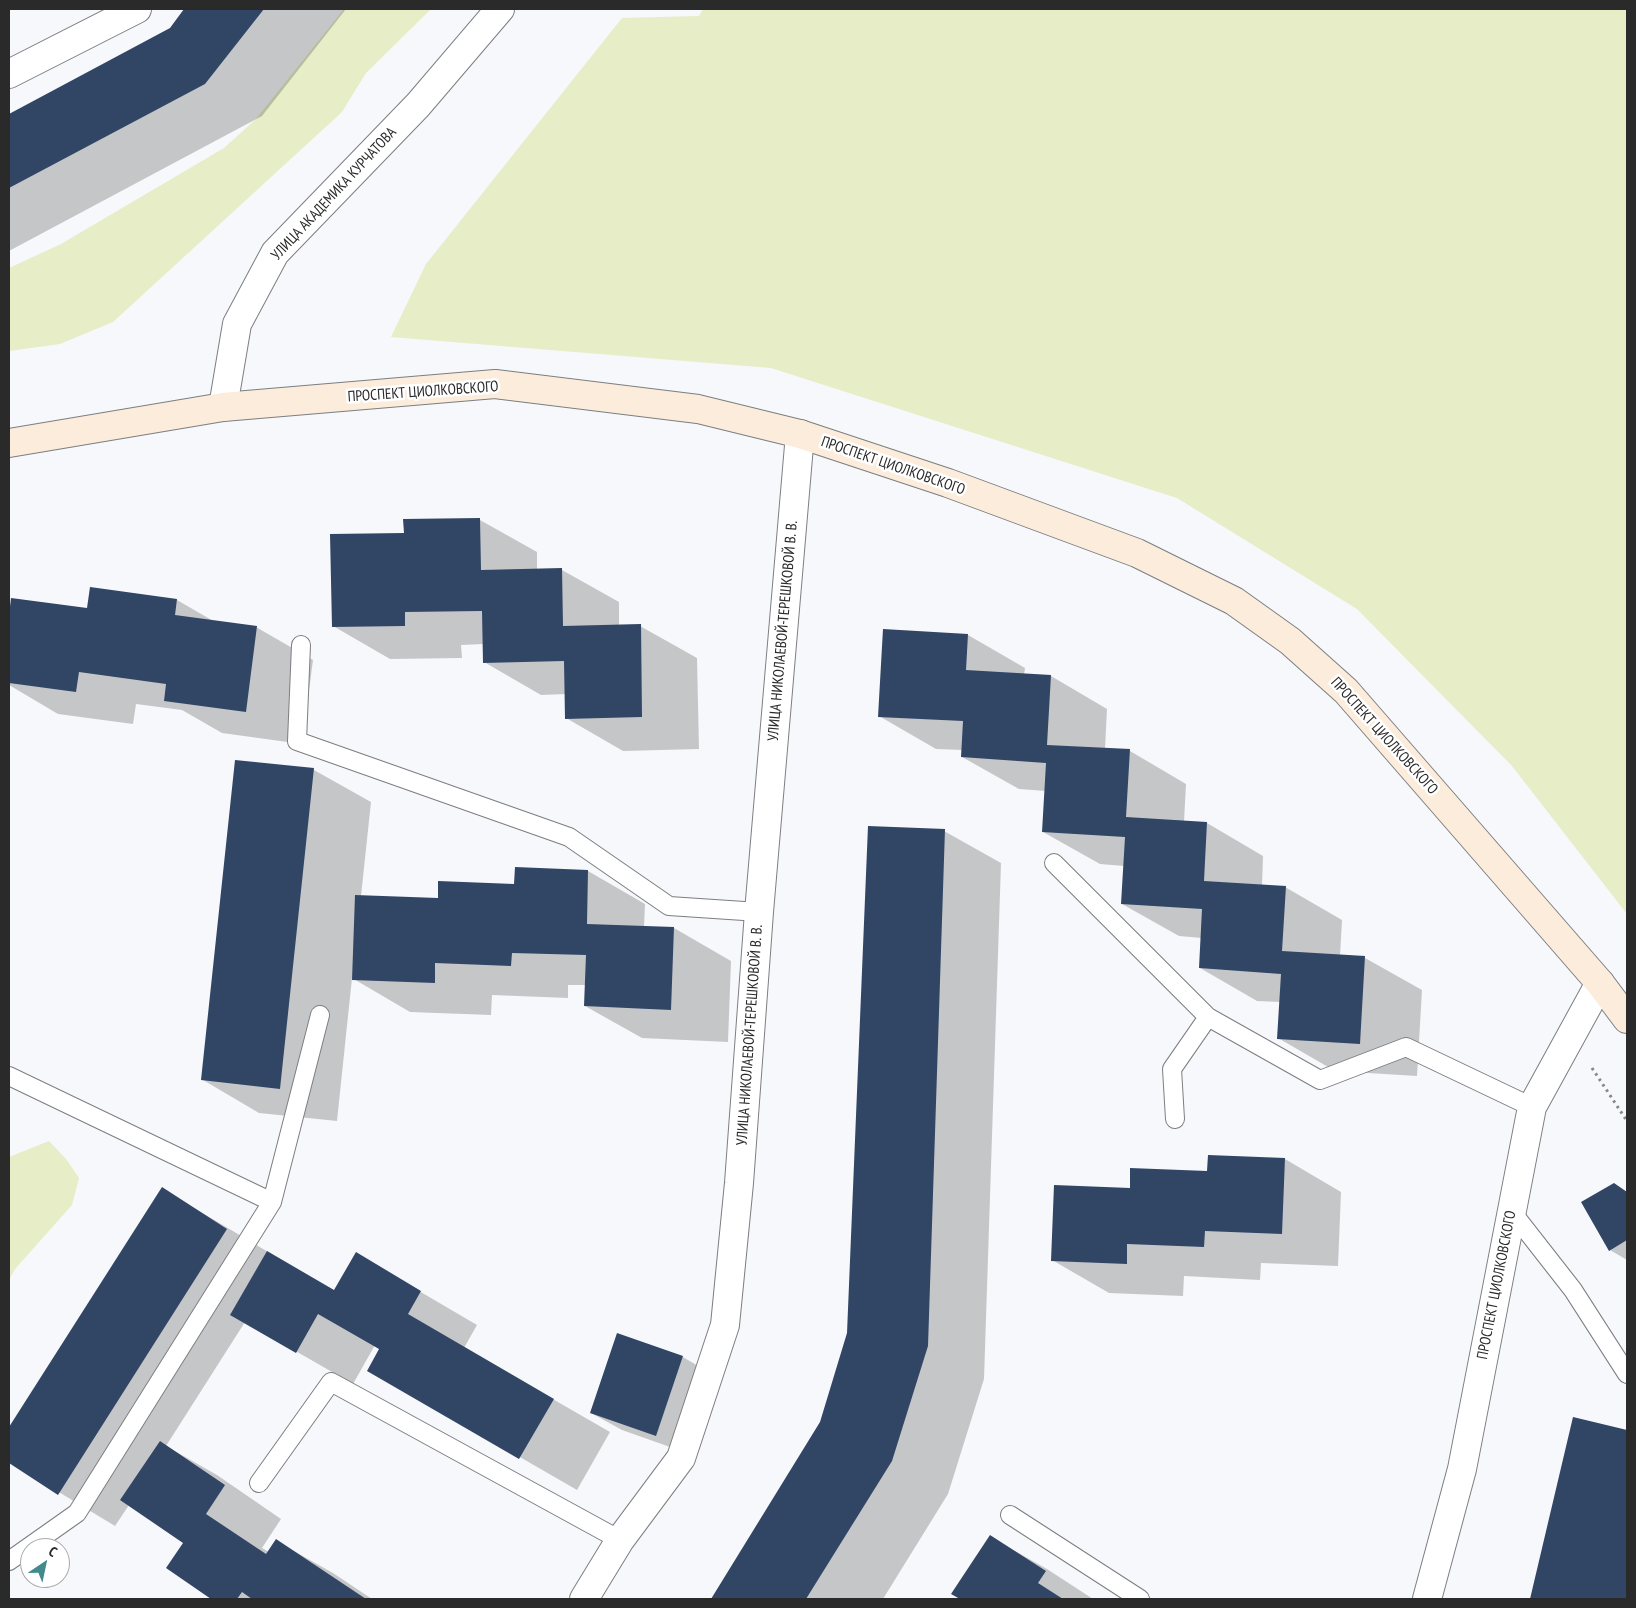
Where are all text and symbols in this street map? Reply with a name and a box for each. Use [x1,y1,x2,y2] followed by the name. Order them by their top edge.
[268,124,400,264] street label: УЛИЦА АКАДЕМИКА КУРЧАТОВА
[347,378,499,406] street label: ПРОСПЕКТ ЦИОЛКОВСКОГО
[819,433,967,499] street label: ПРОСПЕКТ ЦИОЛКОВСКОГО
[764,520,802,742] street label: УЛИЦА НИКОЛАЕВОЙ-ТЕРЕШКОВОЙ В. В.
[1327,674,1441,798] street label: ПРОСПЕКТ ЦИОЛКОВСКОГО
[733,924,767,1146] street label: УЛИЦА НИКОЛАЕВОЙ-ТЕРЕШКОВОЙ В. В.
[1474,1209,1520,1361] street label: ПРОСПЕКТ ЦИОЛКОВСКОГО
[20,1538,70,1588] north arrow
[45,1542,61,1561] text: С

